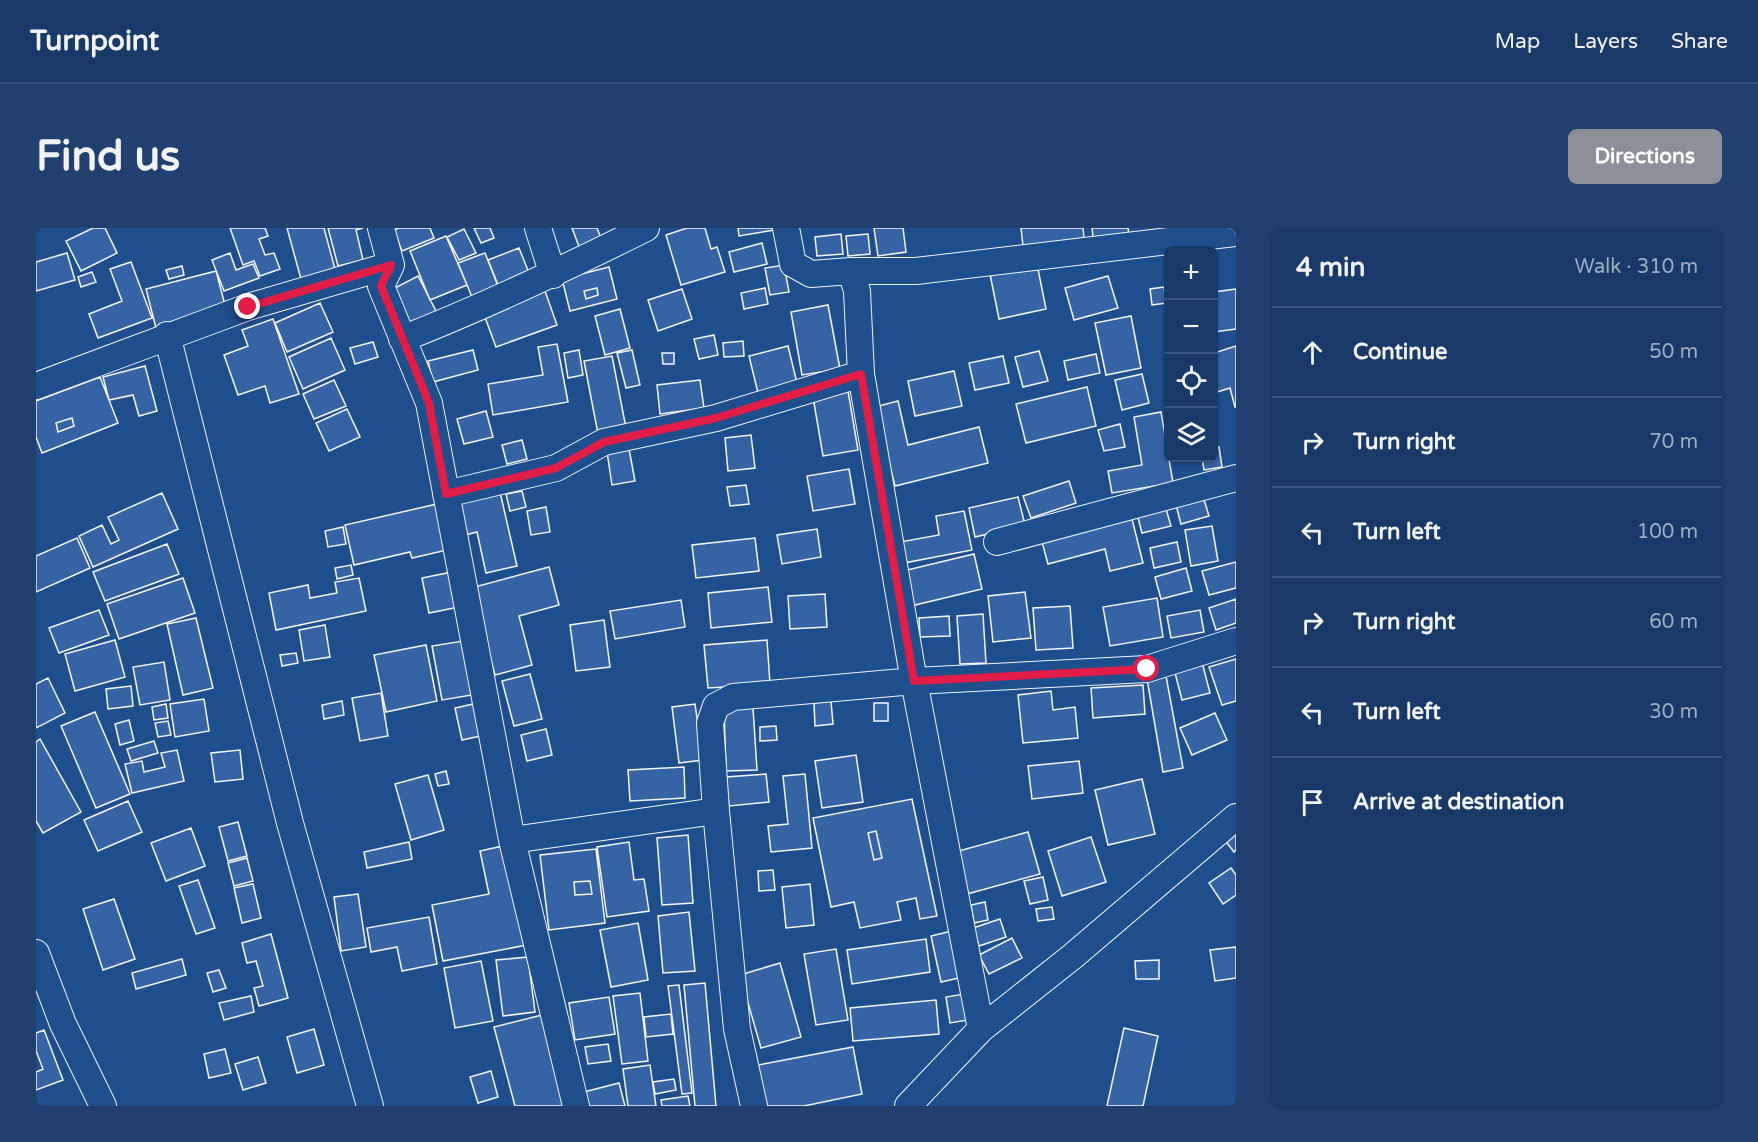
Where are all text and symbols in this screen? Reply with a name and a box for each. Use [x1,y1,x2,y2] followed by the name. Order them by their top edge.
[30,24,159,58] text: Turnpoint
[1495,29,1540,54] text: Map
[1573,29,1638,54] text: Layers
[1671,29,1728,54] text: Share
[1568,129,1722,184] button: Directions
[36,131,180,182] text: Find us
[1164,246,1218,462] map controls
[1164,246,1218,300] button: +
[1296,252,1365,283] text: 4 min
[1575,255,1698,279] text: Walk · 310 m
[234,293,260,319] route end
[1164,300,1218,354] button: −
[1296,336,1329,369] icon: ahead
[1353,339,1448,365] text: Continue
[1649,340,1698,364] text: 50 m
[1164,354,1218,408] button: locate
[1164,408,1218,462] button: layers
[1296,426,1329,459] icon: right
[1353,429,1455,455] text: Turn right
[1649,430,1698,454] text: 70 m
[1296,516,1329,549] icon: left
[1353,519,1441,545] text: Turn left
[1637,520,1698,544] text: 100 m
[1296,606,1329,639] icon: right
[1353,609,1455,635] text: Turn right
[1649,610,1698,634] text: 60 m
[1133,655,1159,681] route start
[1296,696,1329,729] icon: left
[1353,699,1441,725] text: Turn left
[1649,700,1698,724] text: 30 m
[1296,786,1329,819] icon: arrive
[1353,789,1564,815] text: Arrive at destination

